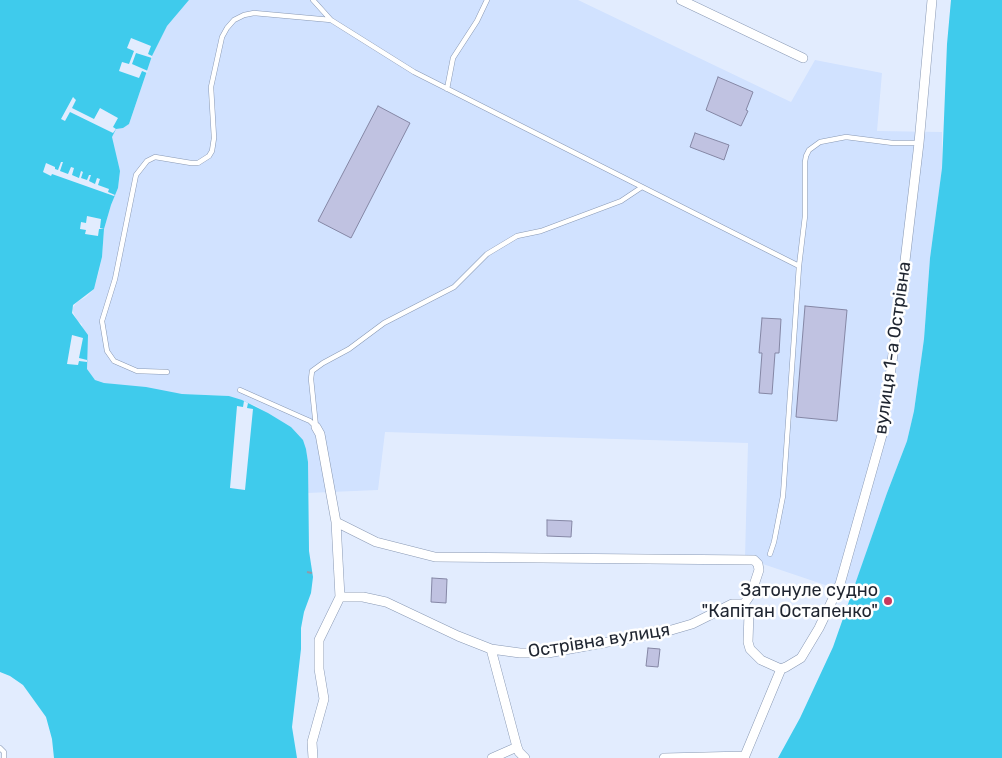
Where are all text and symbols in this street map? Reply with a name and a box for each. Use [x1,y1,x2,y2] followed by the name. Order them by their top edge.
[870,260,916,436] street label: вулиця 1-а Острівна
[702,580,878,622] place label: Затонуле судно "Капітан Остапенко"
[882,595,894,607] marker: Затонуле судно "Капітан Остапенко"
[526,619,672,663] street label: Острівна вулиця

